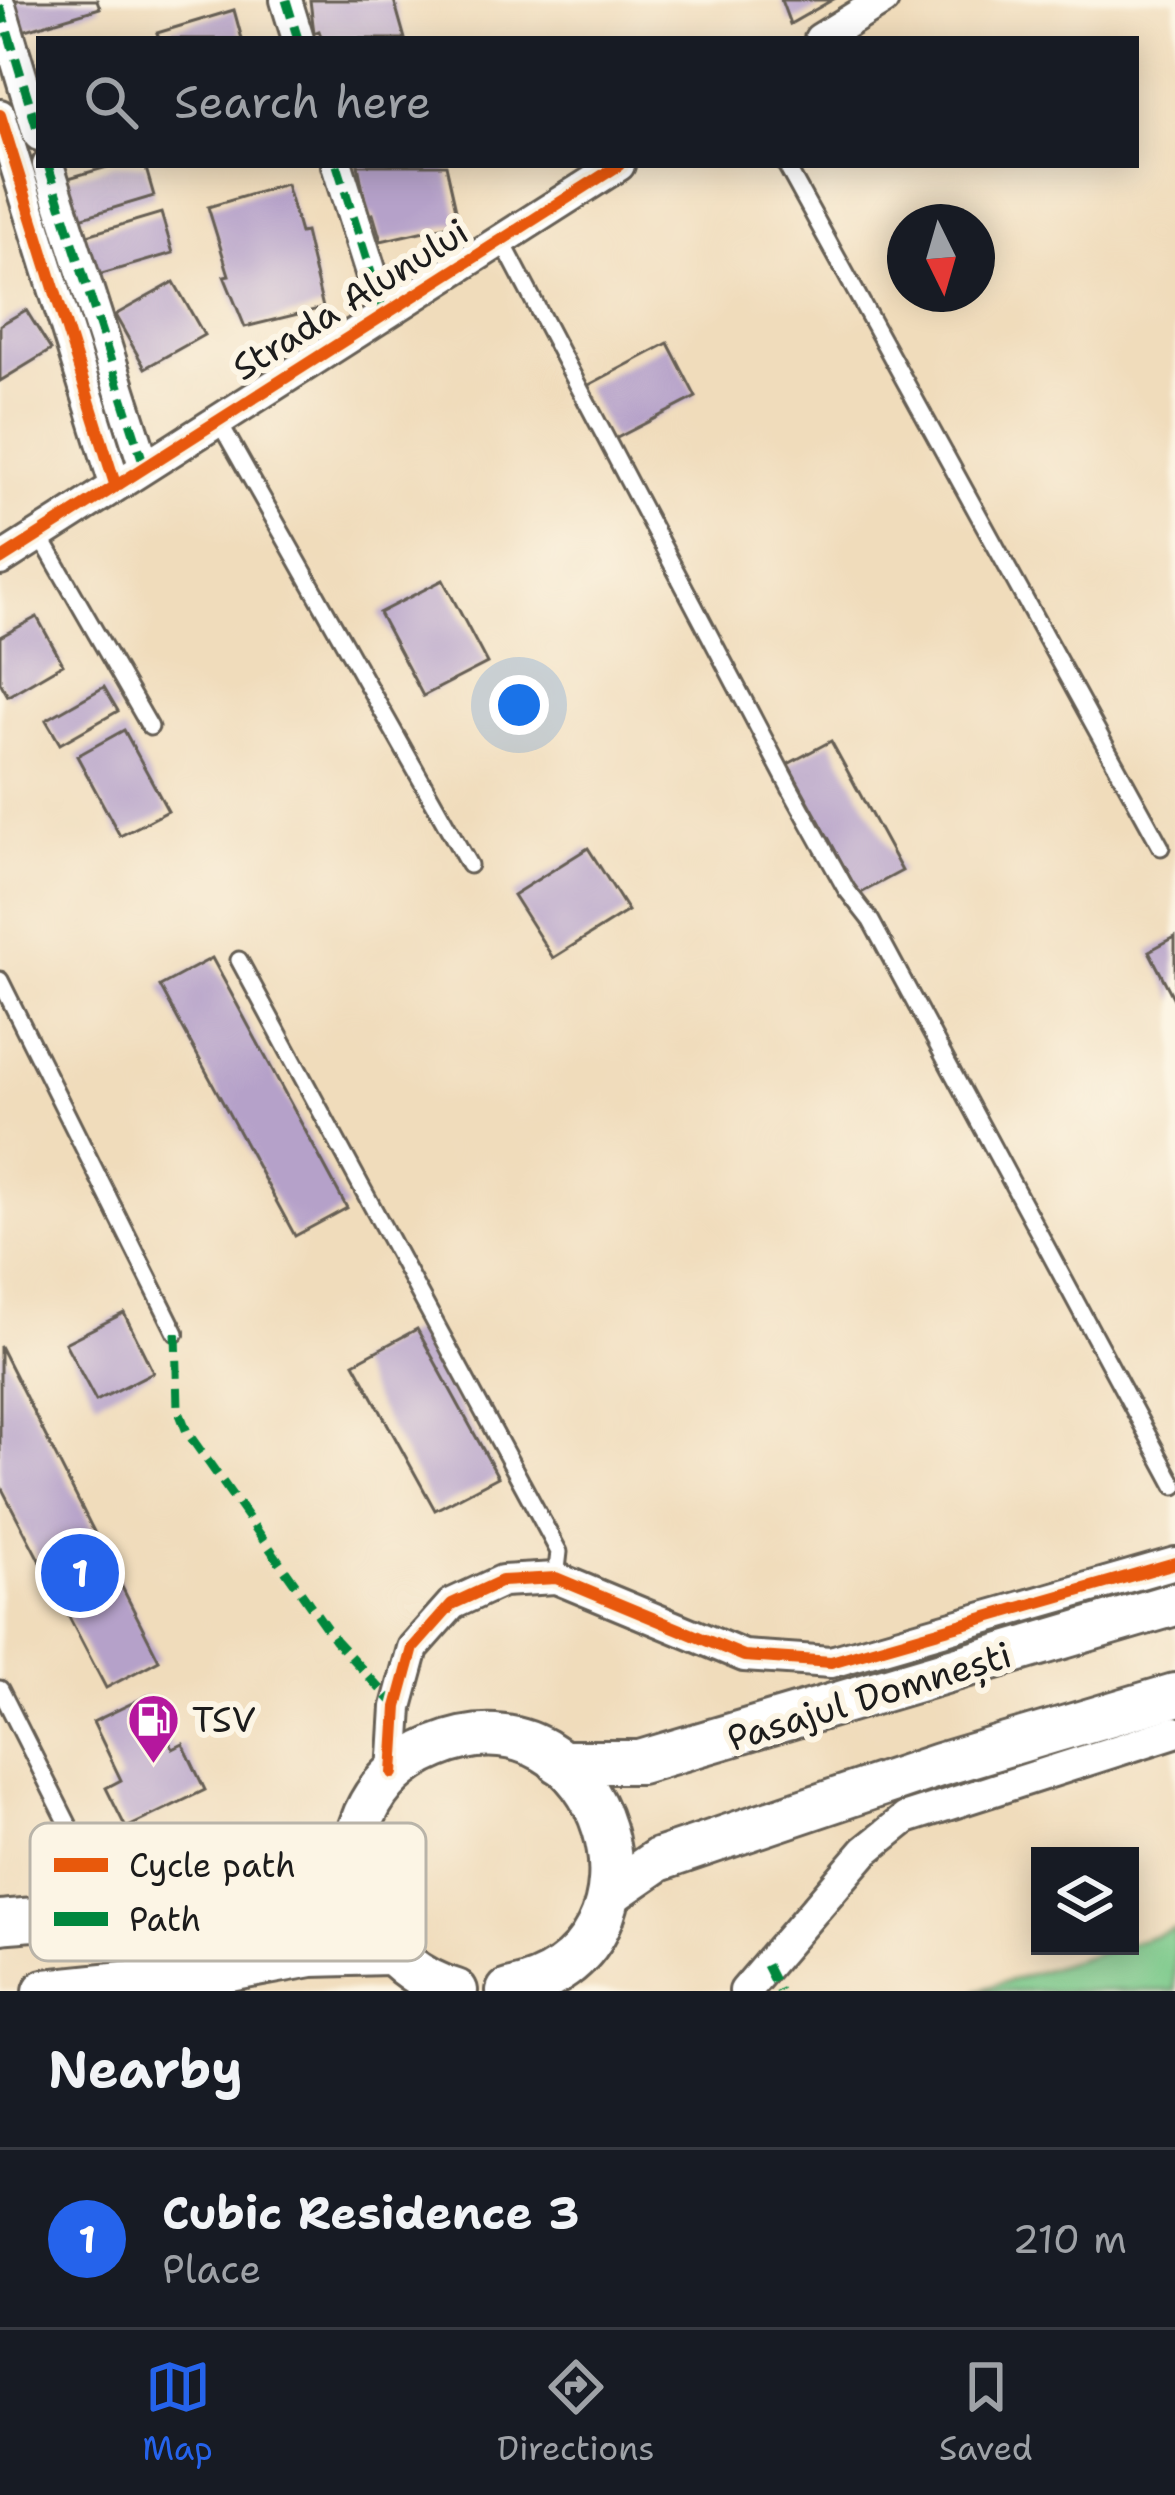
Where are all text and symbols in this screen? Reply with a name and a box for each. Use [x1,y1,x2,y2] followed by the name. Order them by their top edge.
[36,36,1139,168] search box
[78,69,144,135] icon: search
[174,72,431,132] text: Search here
[887,204,995,312] north arrow
[223,207,478,392] street label: Strada Alunului
[489,675,549,735] your location
[41,1528,119,1618] pin: 1
[721,1630,1017,1763] street label: Pasajul Domnești
[125,1691,181,1765] fuel station icon: TSV
[192,1695,256,1744] place label: TSV
[30,1823,426,1961] legend
[129,1843,296,1888] text: Cycle path
[1031,1847,1139,1955] map controls
[1031,1847,1139,1955] button: layers
[129,1897,201,1942] text: Path
[48,2035,243,2103] text: Nearby
[162,2183,580,2243] text: Cubic Residence 3
[78,2213,96,2265] text: 1
[1012,2213,1127,2265] text: 210 m
[162,2243,261,2295] text: Place
[142,2354,213,2471] tab: Map
[497,2354,655,2471] tab: Directions
[939,2354,1033,2471] tab: Saved

